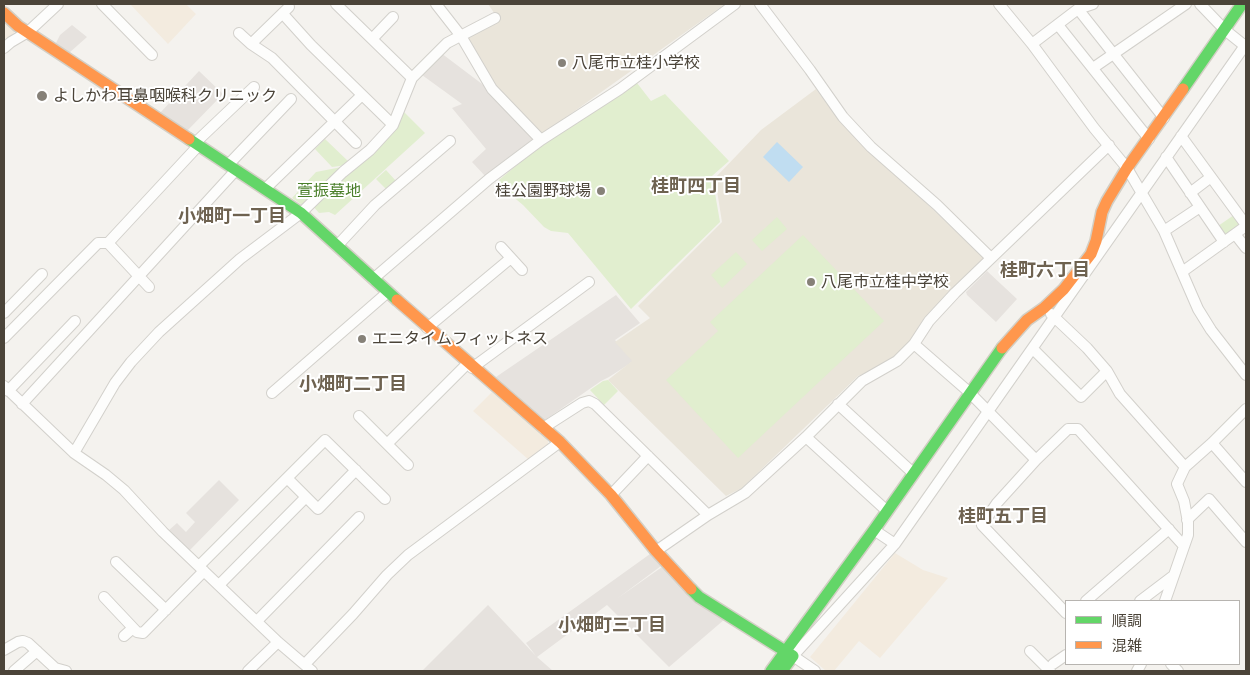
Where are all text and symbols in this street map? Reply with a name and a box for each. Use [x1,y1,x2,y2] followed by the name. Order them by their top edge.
[572,53,700,73] place label: 八尾市立桂小学校
[556,57,568,69] marker: 八尾市立桂小学校
[53,86,277,106] place label: よしかわ耳鼻咽喉科クリニック
[35,89,49,103] marker: よしかわ耳鼻咽喉科クリニック
[651,176,741,198] district label: 桂町四丁目
[297,181,361,201] park label: 萱振墓地
[495,181,591,201] place label: 桂公園野球場
[595,185,607,197] marker: 桂公園野球場
[178,206,286,228] district label: 小畑町一丁目
[1000,260,1090,282] district label: 桂町六丁目
[821,272,949,292] place label: 八尾市立桂中学校
[805,276,817,288] marker: 八尾市立桂中学校
[372,329,548,349] place label: エニタイムフィットネス
[356,333,368,345] marker: エニタイムフィットネス
[299,374,407,396] district label: 小畑町二丁目
[958,506,1048,528] district label: 桂町五丁目
[1065,600,1240,665] legend
[1112,612,1142,630] text: 順調
[558,615,666,637] district label: 小畑町三丁目
[1112,637,1142,655] text: 混雑

